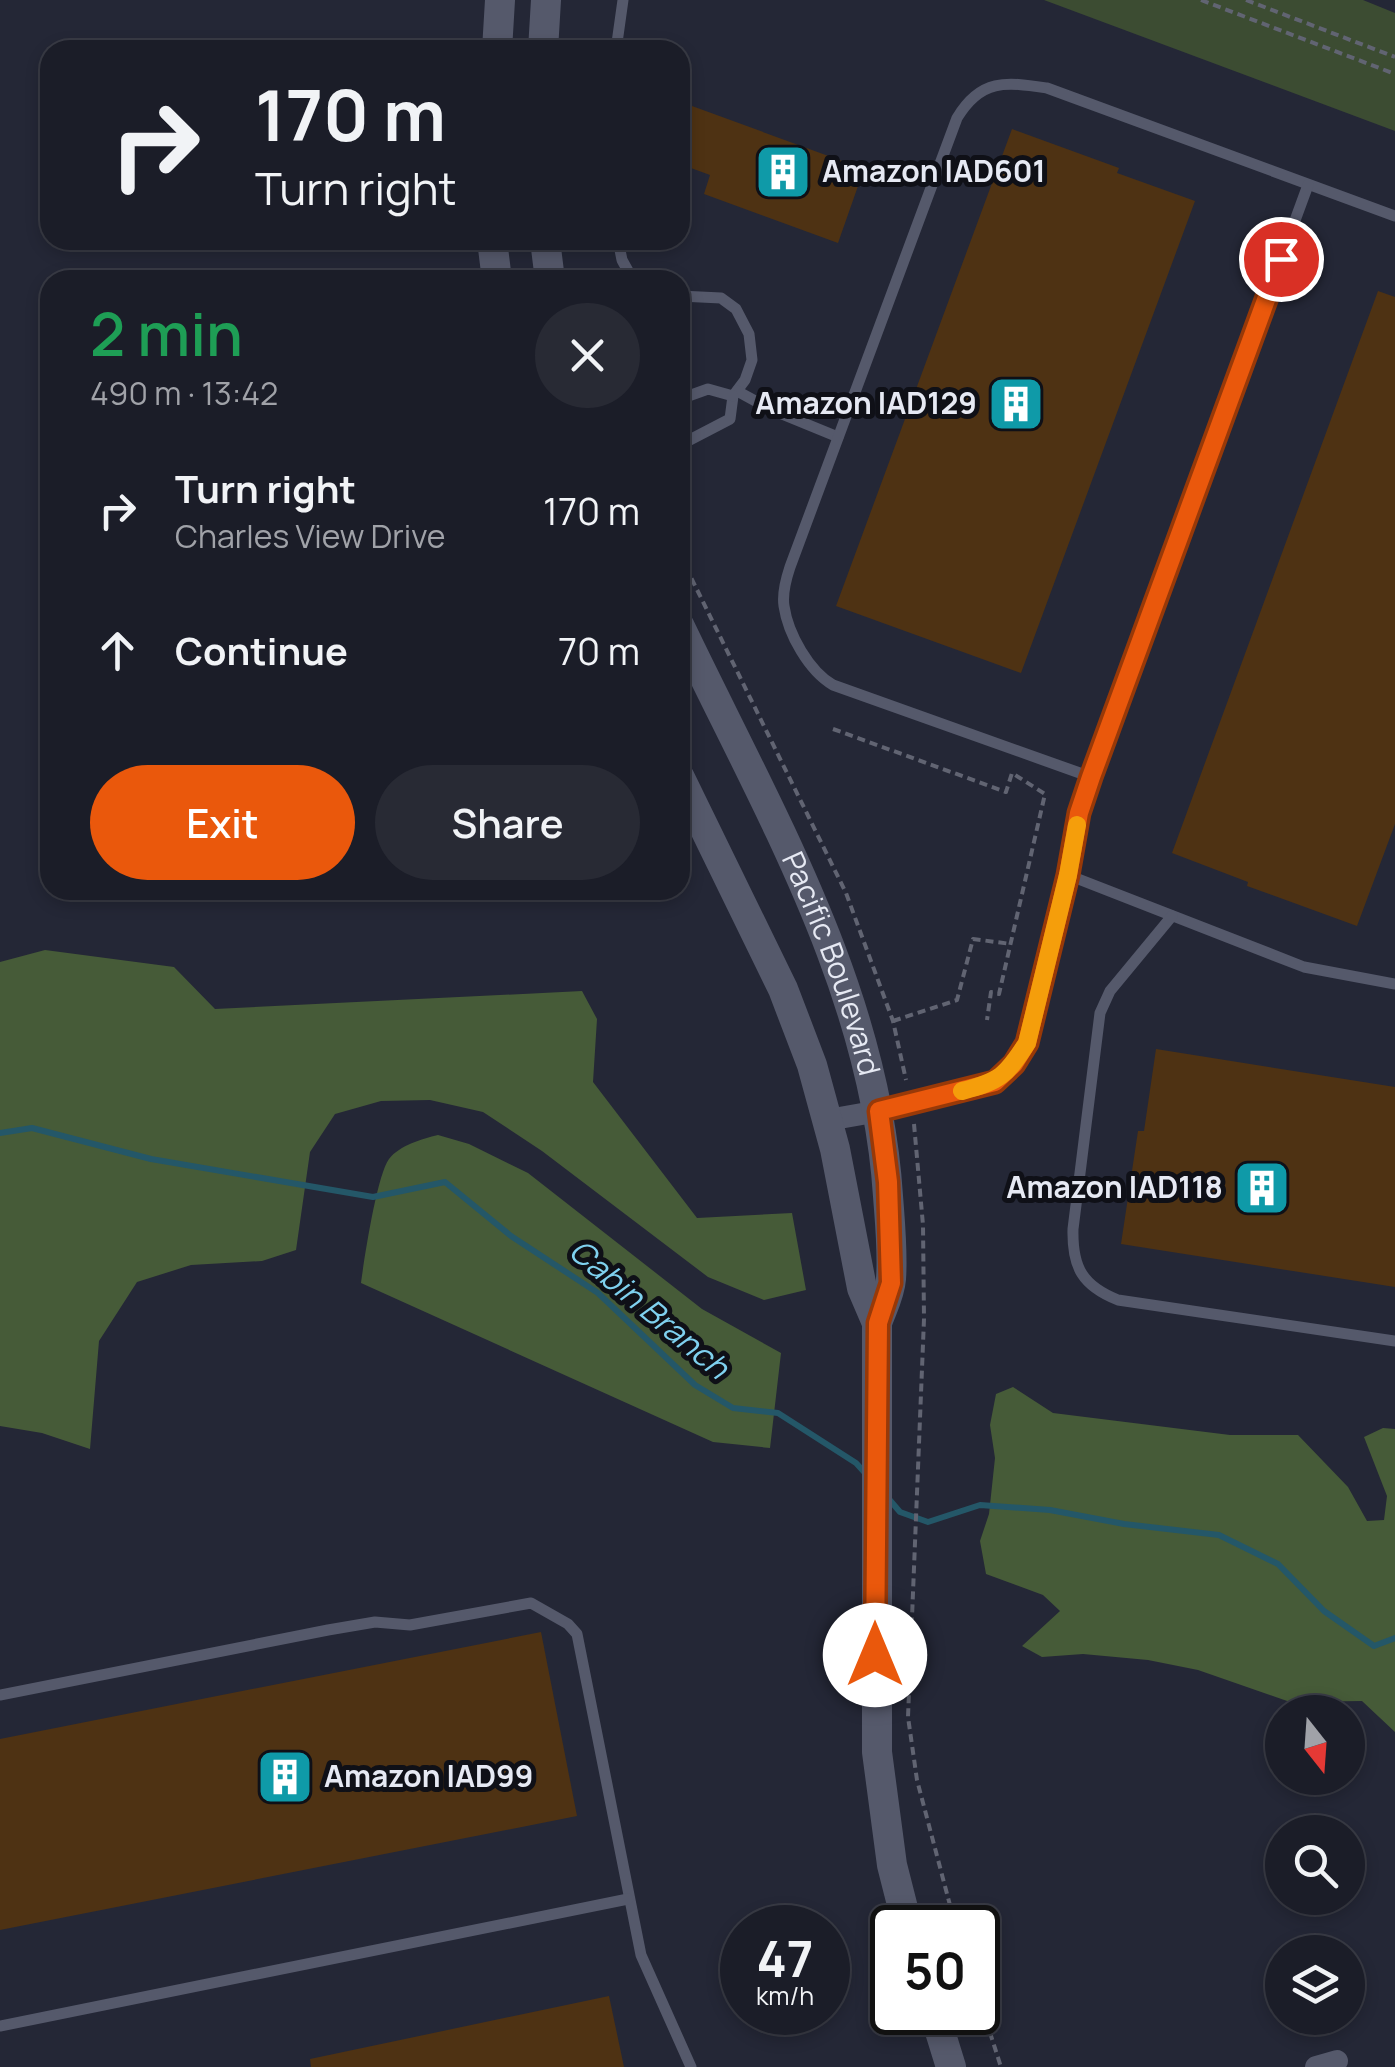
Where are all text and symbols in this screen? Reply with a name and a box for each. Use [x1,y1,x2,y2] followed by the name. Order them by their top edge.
[255,66,446,162] text: 170 m
[90,80,220,210] icon: right
[753,142,813,202] building icon: Amazon IAD601
[822,150,1046,191] place label: Amazon IAD601
[255,157,456,219] text: Turn right
[1239,217,1324,302] pin
[1254,232,1309,287] icon: arrive
[90,292,243,374] text: 2 min
[535,303,640,408] button: close
[90,371,278,415] text: 490 m · 13:42
[986,374,1046,434] building icon: Amazon IAD129
[755,382,977,423] place label: Amazon IAD129
[175,462,356,514] text: Turn right
[90,483,145,538] icon: right
[543,484,640,536] text: 170 m
[175,514,446,558] text: Charles View Drive
[90,623,145,678] icon: ahead
[175,624,348,676] text: Continue
[558,624,640,676] text: 70 m
[90,765,355,880] button: Exit
[375,765,640,880] button: Share
[773,845,891,1080] street label: Pacific Boulevard
[1232,1158,1292,1218] building icon: Amazon IAD118
[1006,1166,1223,1207] place label: Amazon IAD118
[560,1228,740,1389] water label: Cabin Branch
[823,1603,927,1707] position arrow
[1265,1695,1365,1795] north arrow
[1265,1695,1365,2035] map controls
[255,1747,315,1807] building icon: Amazon IAD99
[324,1755,533,1796] place label: Amazon IAD99
[1265,1815,1365,1915] button: search
[870,1905,1000,2035] speed limit sign: 50
[756,1924,814,1992] text: 47
[1265,1935,1365,2035] button: layers
[756,1978,814,2013] text: km/h

